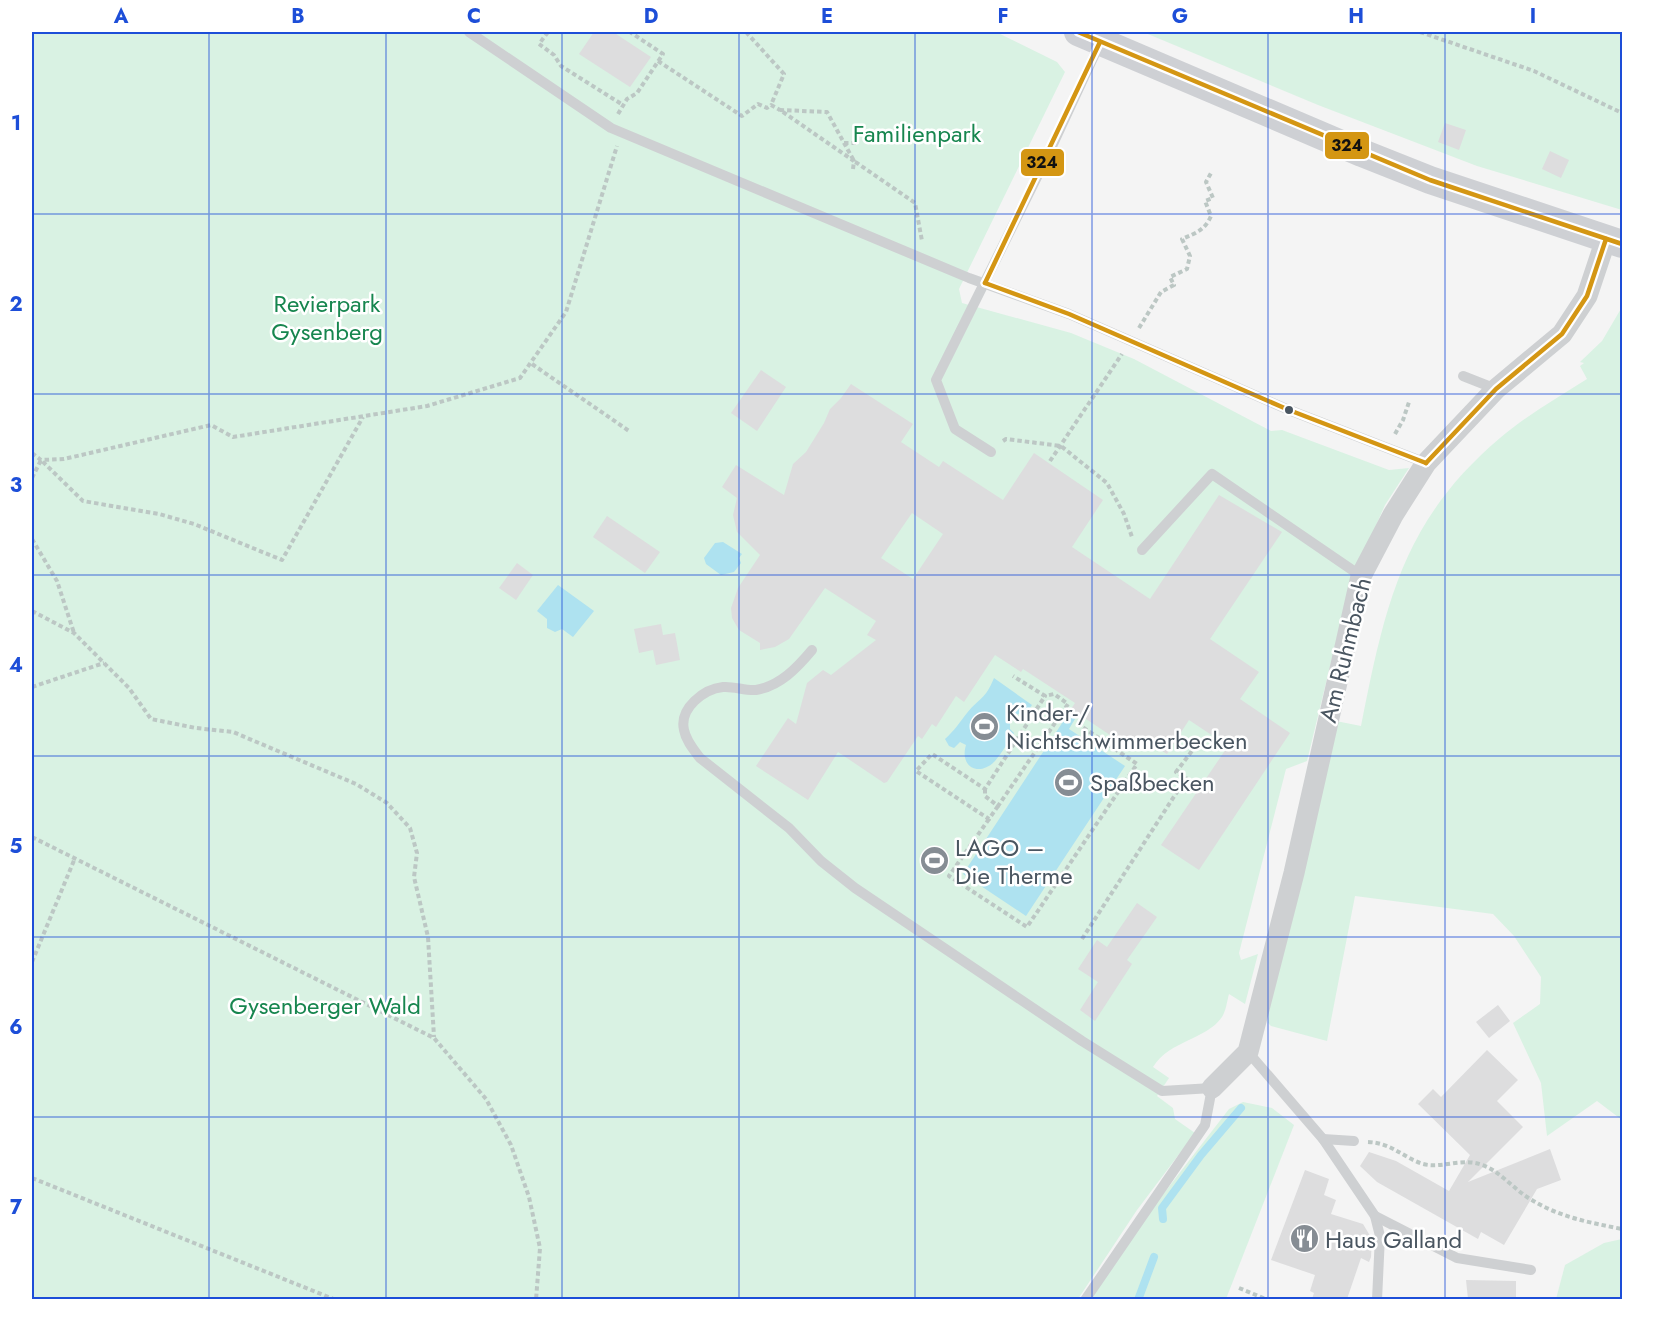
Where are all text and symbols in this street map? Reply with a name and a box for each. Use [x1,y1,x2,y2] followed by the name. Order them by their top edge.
[113,2,129,31] text: A
[291,2,305,31] text: B
[467,2,481,31] text: C
[644,2,658,31] text: D
[821,2,833,31] text: E
[997,2,1009,31] text: F
[1172,2,1188,31] text: G
[1348,2,1364,31] text: H
[1530,2,1536,31] text: I
[11,109,21,138] text: 1
[853,116,982,151] park label: Familienpark
[1324,131,1370,160] line badge: 324
[1331,134,1363,157] text: 324
[1020,148,1065,177] line badge: 324
[1026,151,1058,174] text: 324
[271,286,383,349] park label: Revierpark Gysenberg
[9,290,23,319] text: 2
[1283,404,1295,416] unlabelled marker
[10,471,22,500] text: 3
[1310,574,1380,726] street label: Am Ruhmbach
[9,651,23,680] text: 4
[1006,695,1248,758] place label: Kinder-/ Nichtschwimmerbecken
[969,710,1001,742] sports icon: Kinder-/ Nichtschwimmerbecken
[1090,765,1215,800] place label: Spaßbecken
[1053,766,1085,798] sports icon: Spaßbecken
[955,830,1073,893] place label: LAGO – Die Therme
[10,832,23,861] text: 5
[918,845,950,877] sports icon: LAGO – Die Therme
[229,988,421,1023] park label: Gysenberger Wald
[9,1013,23,1042] text: 6
[10,1193,23,1222] text: 7
[1325,1222,1462,1257] place label: Haus Galland
[1288,1223,1320,1255] restaurant icon: Haus Galland

